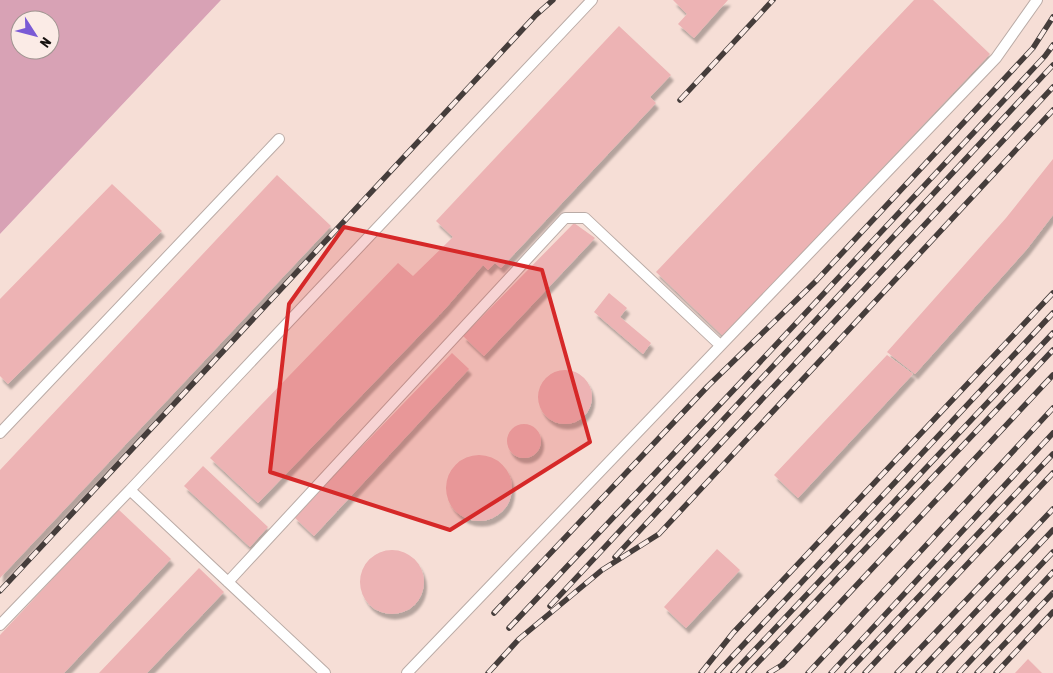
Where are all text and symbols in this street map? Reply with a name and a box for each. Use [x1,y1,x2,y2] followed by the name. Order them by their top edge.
[10,10,60,60] north arrow
[37,35,54,51] text: N

